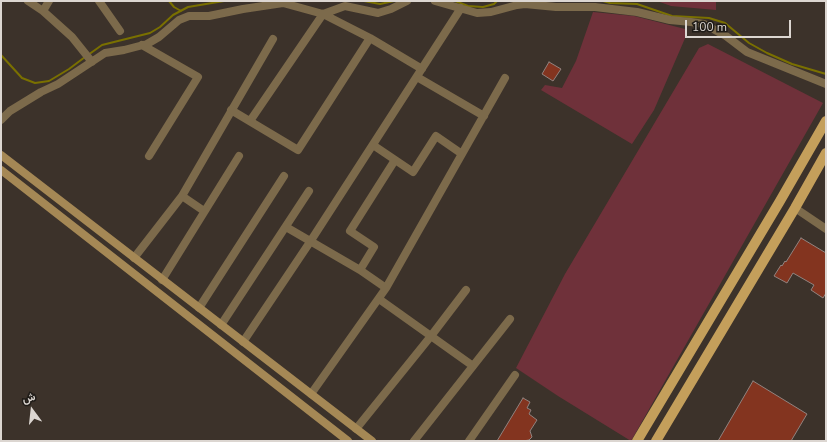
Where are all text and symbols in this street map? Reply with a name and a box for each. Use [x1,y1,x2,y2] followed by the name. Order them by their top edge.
[687,12,793,38] scale bar
[692,19,727,35] text: 100 m
[20,389,37,407] text: ش
[12,390,52,430] north arrow

